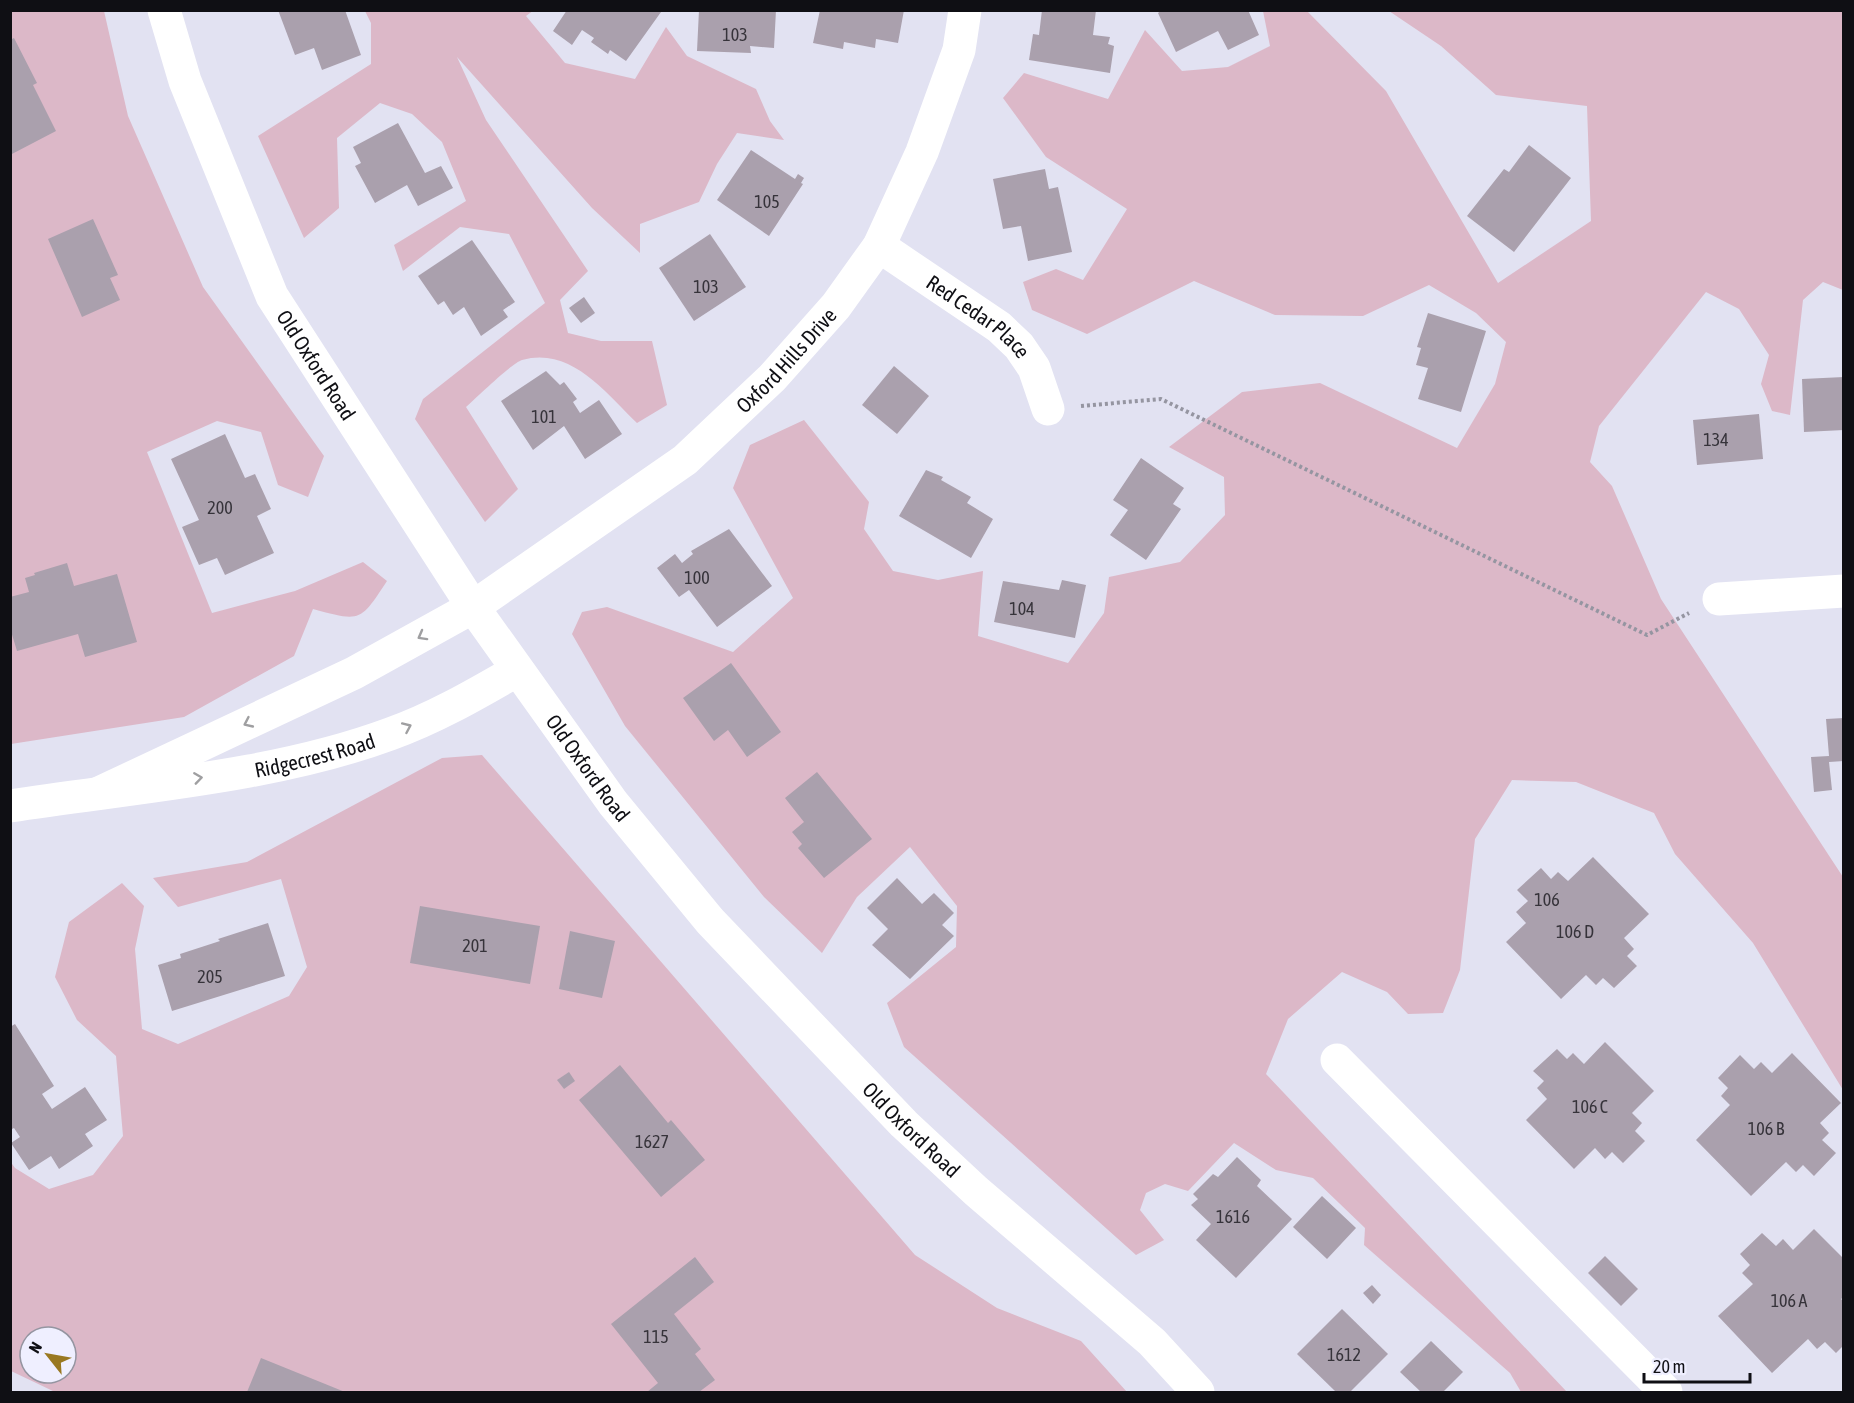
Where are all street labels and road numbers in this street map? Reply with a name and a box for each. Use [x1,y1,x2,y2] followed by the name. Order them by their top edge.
[922,270,1035,362] street label: Red Cedar Place
[731,303,841,417] street label: Oxford Hills Drive
[272,305,361,424] street label: Old Oxford Road
[542,710,635,826] street label: Old Oxford Road
[252,728,378,782] street label: Ridgecrest Road
[858,1077,965,1182] street label: Old Oxford Road

